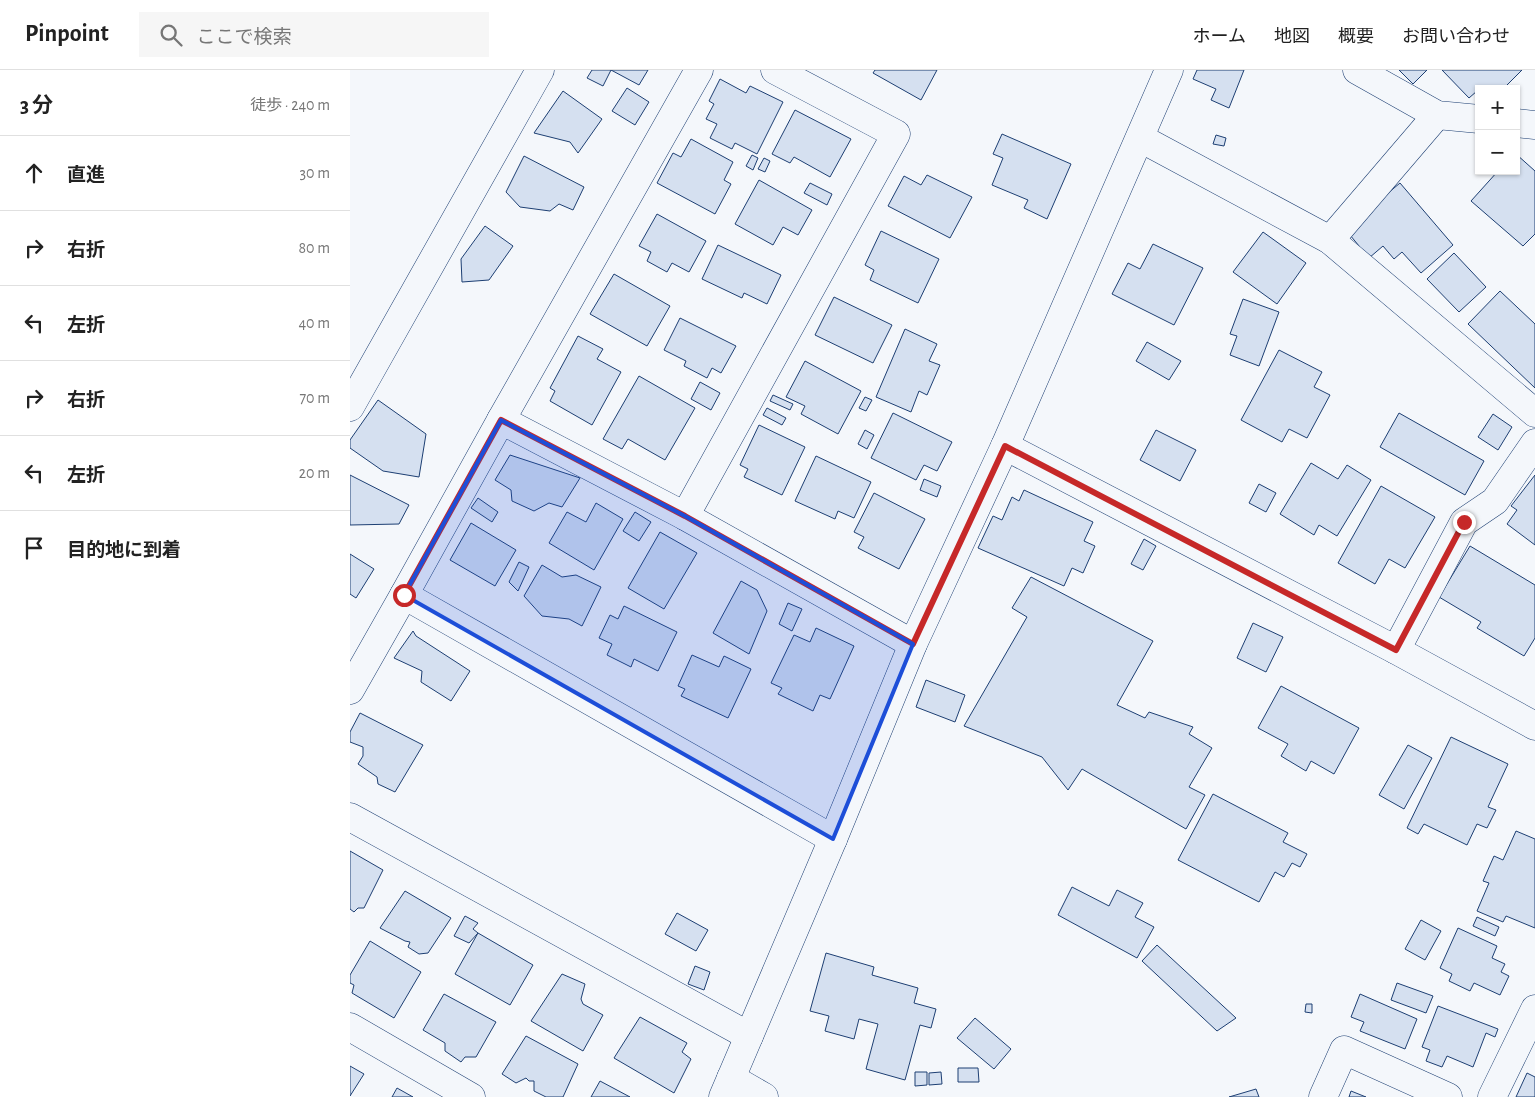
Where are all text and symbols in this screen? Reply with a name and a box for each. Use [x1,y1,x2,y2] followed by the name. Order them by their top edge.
[139,12,489,57] search box
[157,21,185,49] icon: search
[25,22,109,46] text: Pinpoint
[197,28,292,47] text: ここで検索
[1193,28,1246,46] text: ホーム
[1274,28,1310,46] text: 地図
[1338,28,1374,46] text: 概要
[1402,28,1510,46] text: お問い合わせ
[1475,85,1520,175] map controls
[1475,85,1520,130] button: +
[20,95,53,116] text: 3 分
[250,97,330,113] text: 徒歩 · 240 m
[1475,130,1520,175] button: −
[20,159,48,187] icon: ahead
[300,165,330,181] text: 30 m
[67,166,105,185] text: 直進
[20,234,48,262] icon: right
[299,240,330,256] text: 80 m
[67,241,105,260] text: 右折
[20,309,48,337] icon: left
[298,315,330,331] text: 40 m
[67,316,105,335] text: 左折
[20,384,48,412] icon: right
[299,390,330,406] text: 70 m
[67,391,105,410] text: 右折
[20,459,48,487] icon: left
[299,465,330,481] text: 20 m
[67,466,105,485] text: 左折
[1453,511,1476,534] route end
[20,534,48,562] icon: arrive
[67,541,181,560] text: 目的地に到着
[393,584,416,607] route start

